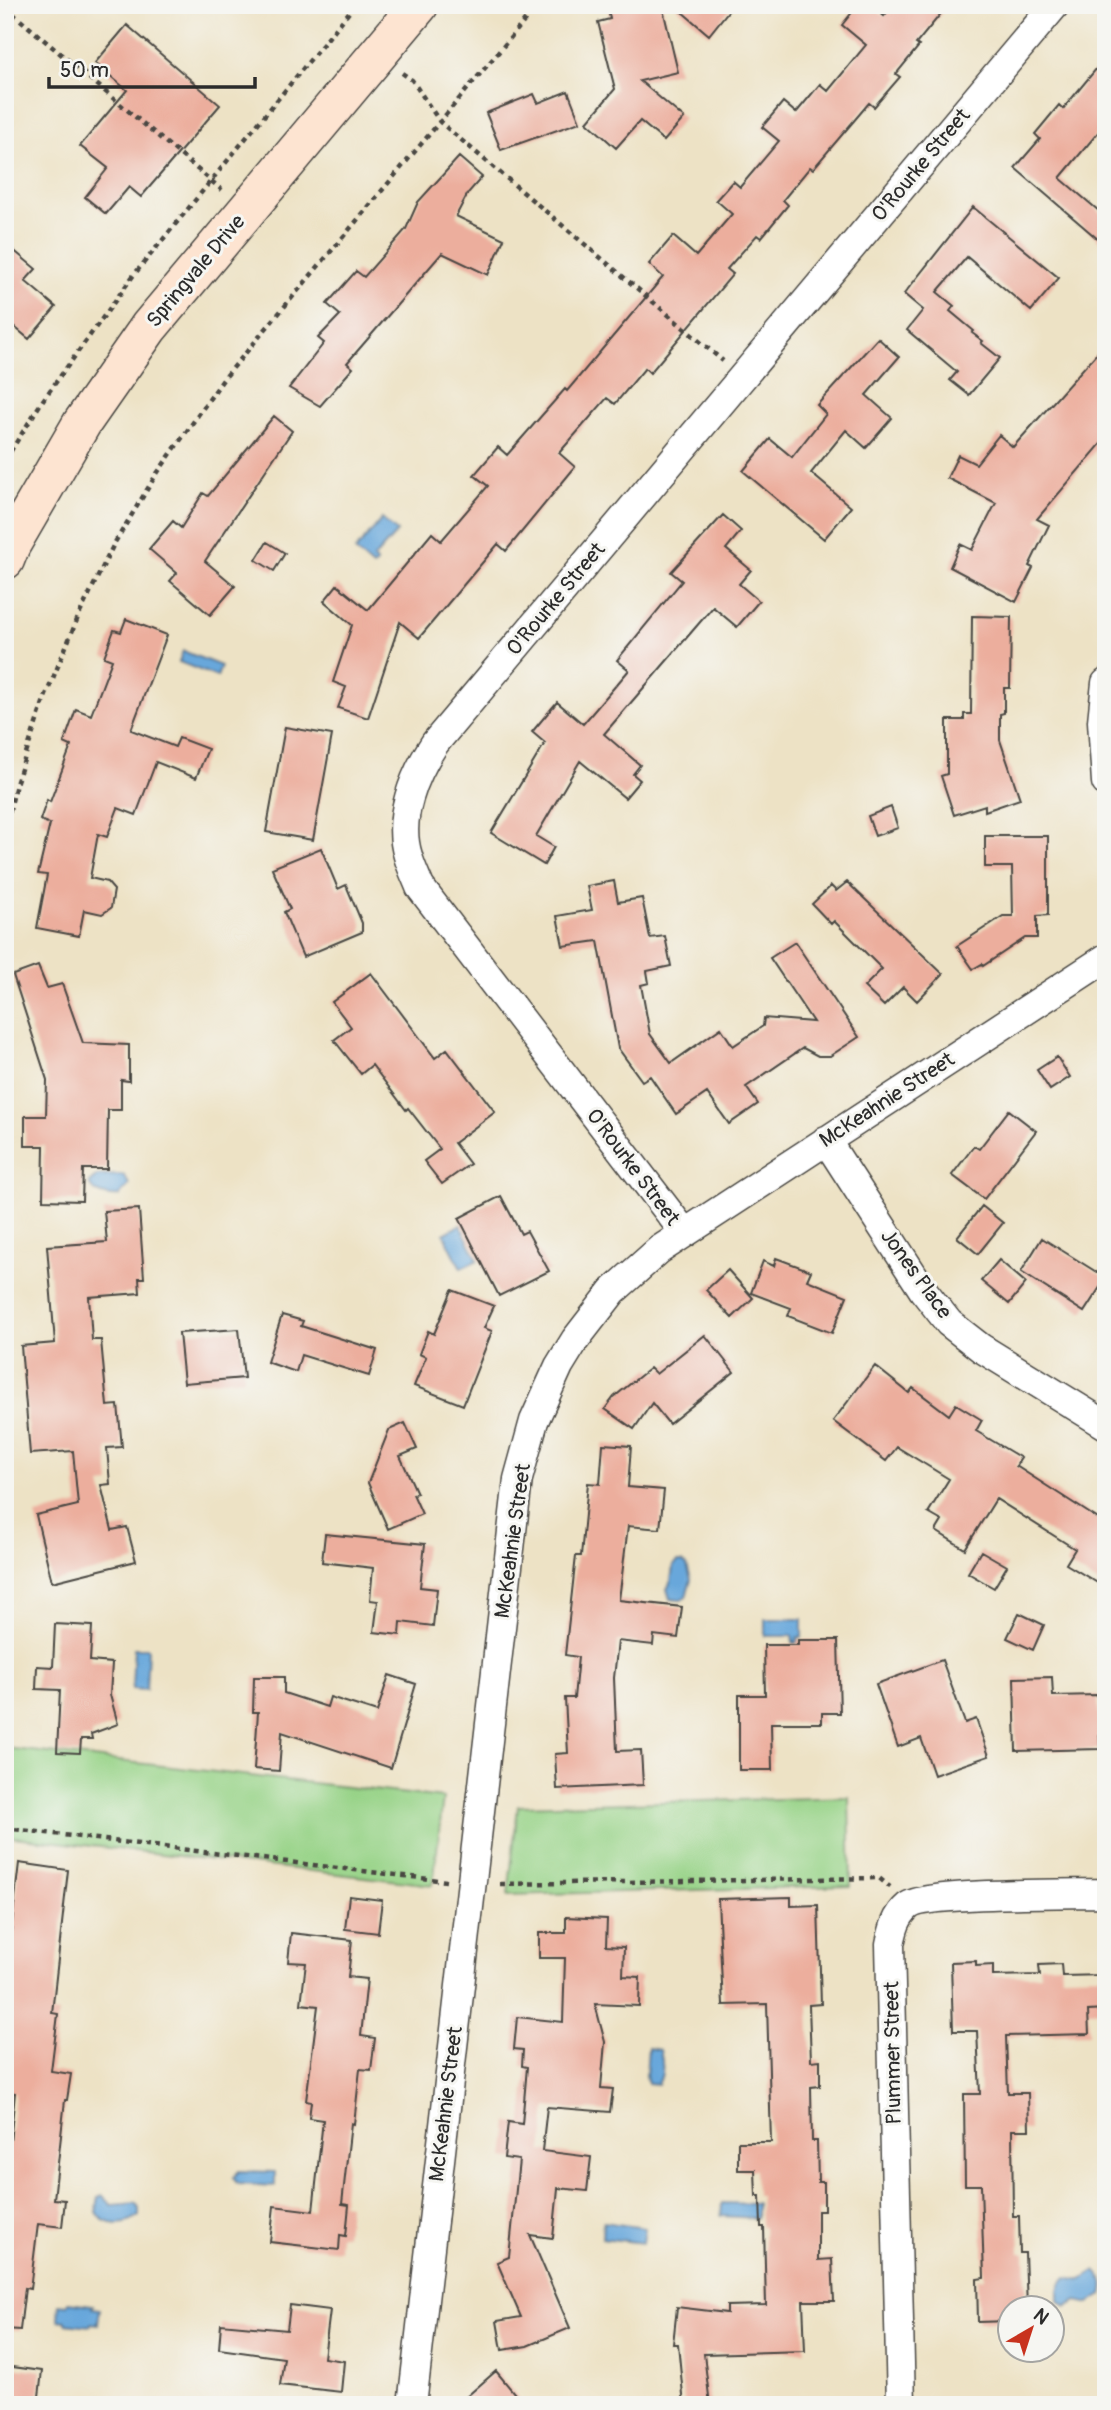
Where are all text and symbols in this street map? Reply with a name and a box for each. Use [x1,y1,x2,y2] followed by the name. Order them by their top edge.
[49,46,256,90] scale bar
[60,57,109,84] text: 50 m
[866,102,977,227] street label: O'Rourke Street
[141,208,252,333] street label: Springvale Drive
[501,536,612,661] street label: O'Rourke Street
[814,1046,960,1154] street label: McKeahnie Street
[580,1103,686,1231] street label: O'Rourke Street
[874,1224,958,1325] street label: Jones Place
[489,1461,537,1620] street label: McKeahnie Street
[878,1981,908,2125] street label: Plummer Street
[423,2024,469,2183] street label: McKeahnie Street
[996,2294,1066,2364] north arrow
[1029,2303,1054,2330] text: N

